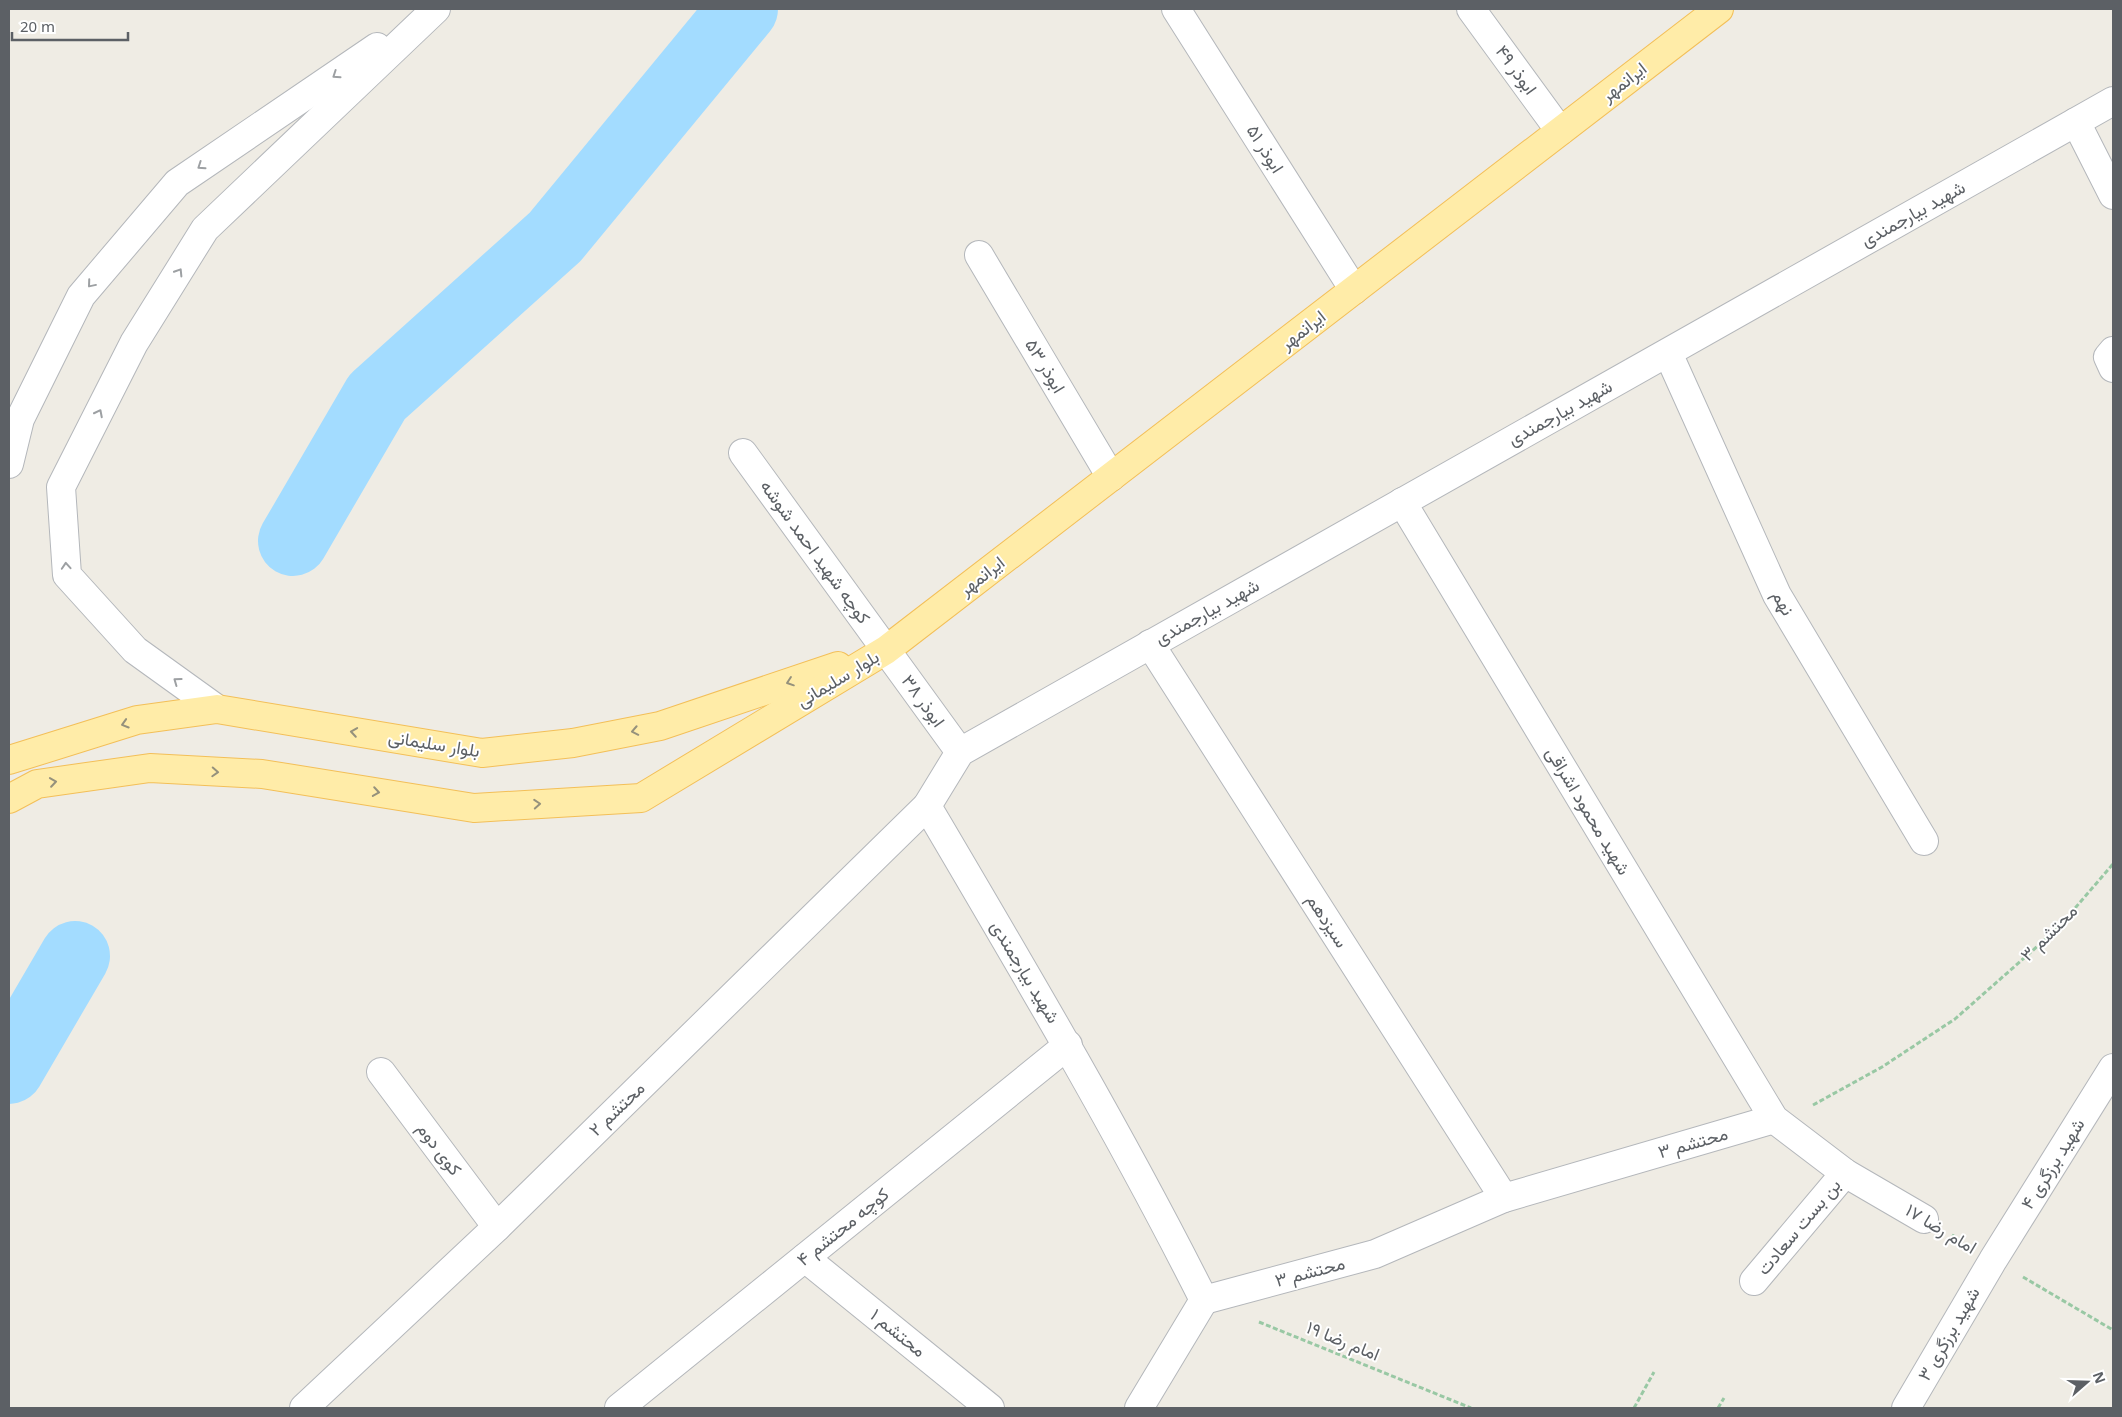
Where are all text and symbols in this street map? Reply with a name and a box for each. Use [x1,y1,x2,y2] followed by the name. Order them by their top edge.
[12,10,129,42] scale bar
[20,16,55,36] text: 20 m
[1491,40,1543,99] street label: ابوذر ۴۹
[1595,56,1651,107] street label: ایرانمهر
[332,69,342,78] one-way arrow
[1242,120,1290,177] street label: ابوذر ۵۱
[197,160,206,170] one-way arrow
[1856,175,1969,252] street label: شهید بیارجمندی
[172,268,182,277] one-way arrow
[87,279,96,288] one-way arrow
[1274,304,1330,355] street label: ایرانمهر
[1020,334,1071,397] street label: ۵۳ ابوذر
[1503,374,1616,451] street label: شهید بیارجمندی
[93,409,103,418] one-way arrow
[755,475,876,629] street label: کوچه شهید احمد شوشه
[953,550,1009,601] street label: ایرانمهر
[61,562,72,570] one-way arrow
[1150,573,1263,650] street label: شهید بیارجمندی
[1766,586,1801,620] street label: نهم
[792,644,883,712] street label: بلوار سلیمانی
[897,669,951,732] street label: ابوذر ۳۸
[787,677,795,687] one-way arrow
[173,678,183,687] one-way arrow
[121,718,129,728] one-way arrow
[387,724,482,762] street label: بلوار سلیمانی
[631,725,640,736] one-way arrow
[350,727,358,737] one-way arrow
[1541,742,1637,879] street label: شهید محمود اشراقی
[211,766,219,777] one-way arrow
[49,777,58,787] one-way arrow
[371,787,380,797] one-way arrow
[533,799,541,810] one-way arrow
[1301,889,1354,952] street label: سیزدهم
[2015,899,2083,967] street label: محتشم ۳
[986,916,1066,1027] street label: شهید بیارجمندی
[583,1076,650,1142] street label: ۲ محتشم
[2015,1113,2090,1214] street label: ۴ شهید برزگری
[411,1117,468,1180] street label: کوی دوم
[1655,1121,1731,1164] street label: محتشم ۳
[1751,1173,1845,1279] street label: بن بست سعادت
[791,1182,894,1272] street label: کوچه محتشم ۴
[1901,1198,1982,1260] street label: امام رضا ۱۷
[1272,1250,1348,1293] street label: محتشم ۳
[1912,1282,1985,1385] street label: ۳ شهید برزگری
[865,1303,931,1363] street label: محتشم ۱
[1303,1315,1384,1367] street label: امام رضا ۱۹
[2062,1357,2112,1407] north arrow
[2089,1369,2111,1386] text: N

